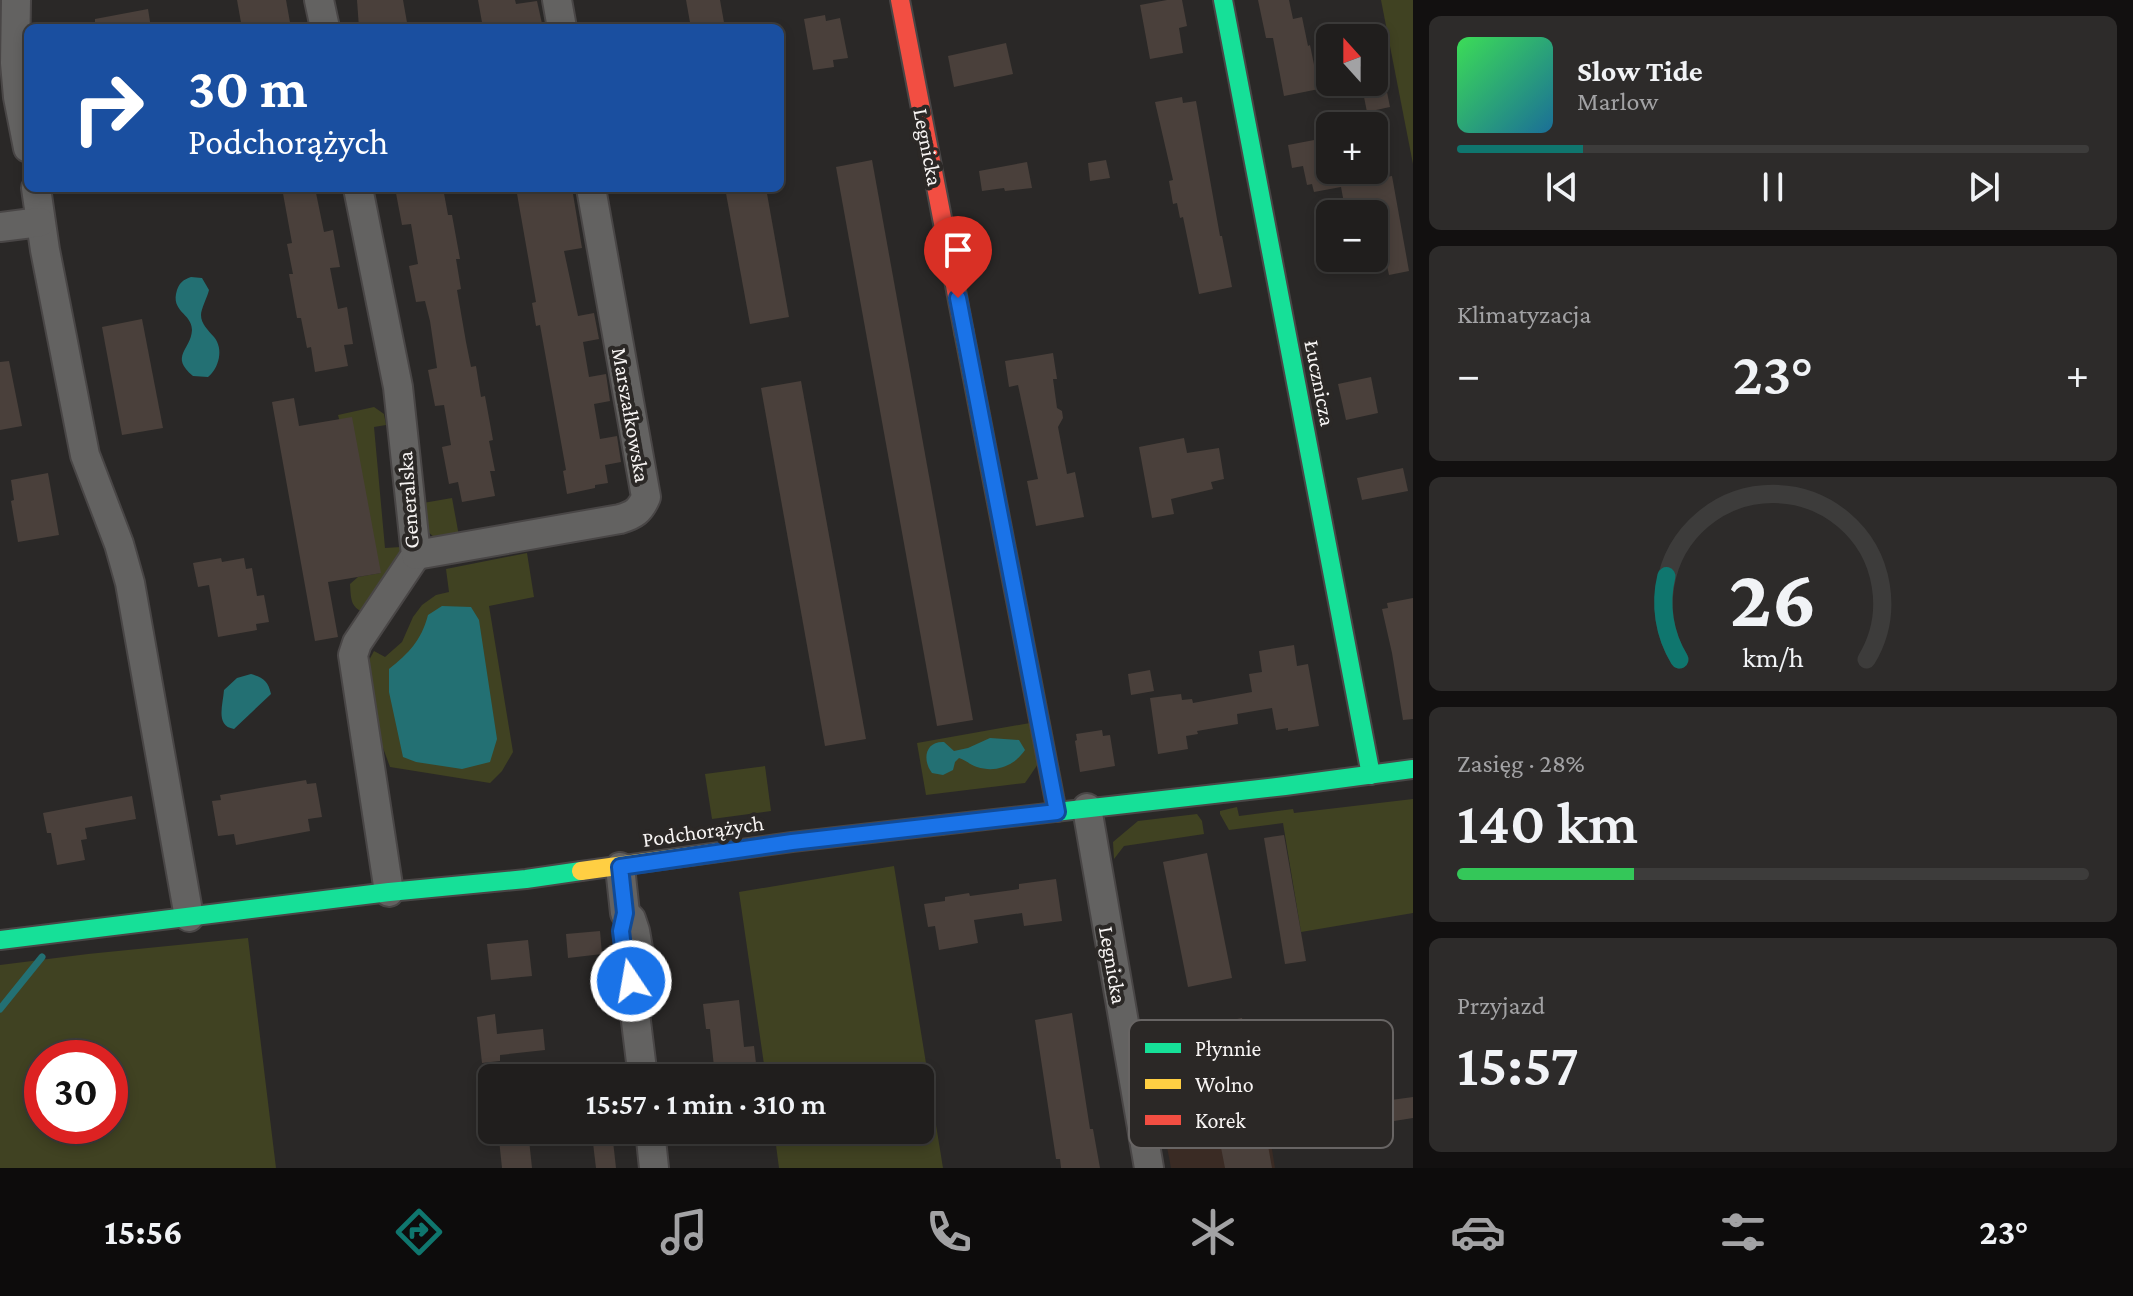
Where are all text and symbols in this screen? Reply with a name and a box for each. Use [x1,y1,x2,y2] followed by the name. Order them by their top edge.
[1316,24,1388,96] north arrow
[1316,24,1388,272] map controls
[1577,54,1703,87] text: Slow Tide
[56,56,160,160] icon: right
[188,57,308,119] text: 30 m
[1577,87,1658,116] text: Marlow
[908,106,948,188] street label: Legnicka
[1316,112,1388,184] button: +
[188,122,388,162] text: Podchorążych
[1540,165,1584,209] icon: previous
[1751,165,1795,209] icon: pause
[1962,165,2006,209] icon: next
[1316,200,1388,272] button: −
[924,216,992,298] pin
[936,228,980,272] icon: arrive
[1457,300,1591,329] text: Klimatyzacja
[1299,338,1341,428] street label: Łucznicza
[1733,340,1813,407] text: 23°
[607,346,655,484] street label: Marszałkowska
[1457,350,1480,398] text: −
[2066,350,2089,398] text: +
[392,450,424,550] street label: Generalska
[1729,551,1817,644] text: 26
[1742,641,1804,673] text: km/h
[1457,749,1585,778] text: Zasięg · 28%
[1457,789,1638,856] text: 140 km
[641,810,766,852] street label: Podchorążych
[1094,924,1132,1006] street label: Legnicka
[589,939,673,1023] position arrow
[1457,991,1545,1020] text: Przyjazd
[1129,1020,1393,1148] legend
[1457,1031,1579,1098] text: 15:57
[1195,1036,1261,1061] text: Płynnie
[24,1040,128,1144] speed limit sign: 30
[1195,1072,1254,1097] text: Wolno
[586,1087,826,1120] text: 15:57 · 1 min · 310 m
[1195,1108,1246,1133] text: Korek
[391,1204,447,1260] icon: directions
[656,1204,712,1260] icon: music
[921,1204,977,1260] icon: phone
[1185,1204,1241,1260] icon: climate
[1450,1204,1506,1260] icon: car
[1715,1204,1771,1260] icon: filters
[104,1212,183,1252] text: 15:56
[1979,1212,2029,1252] text: 23°

